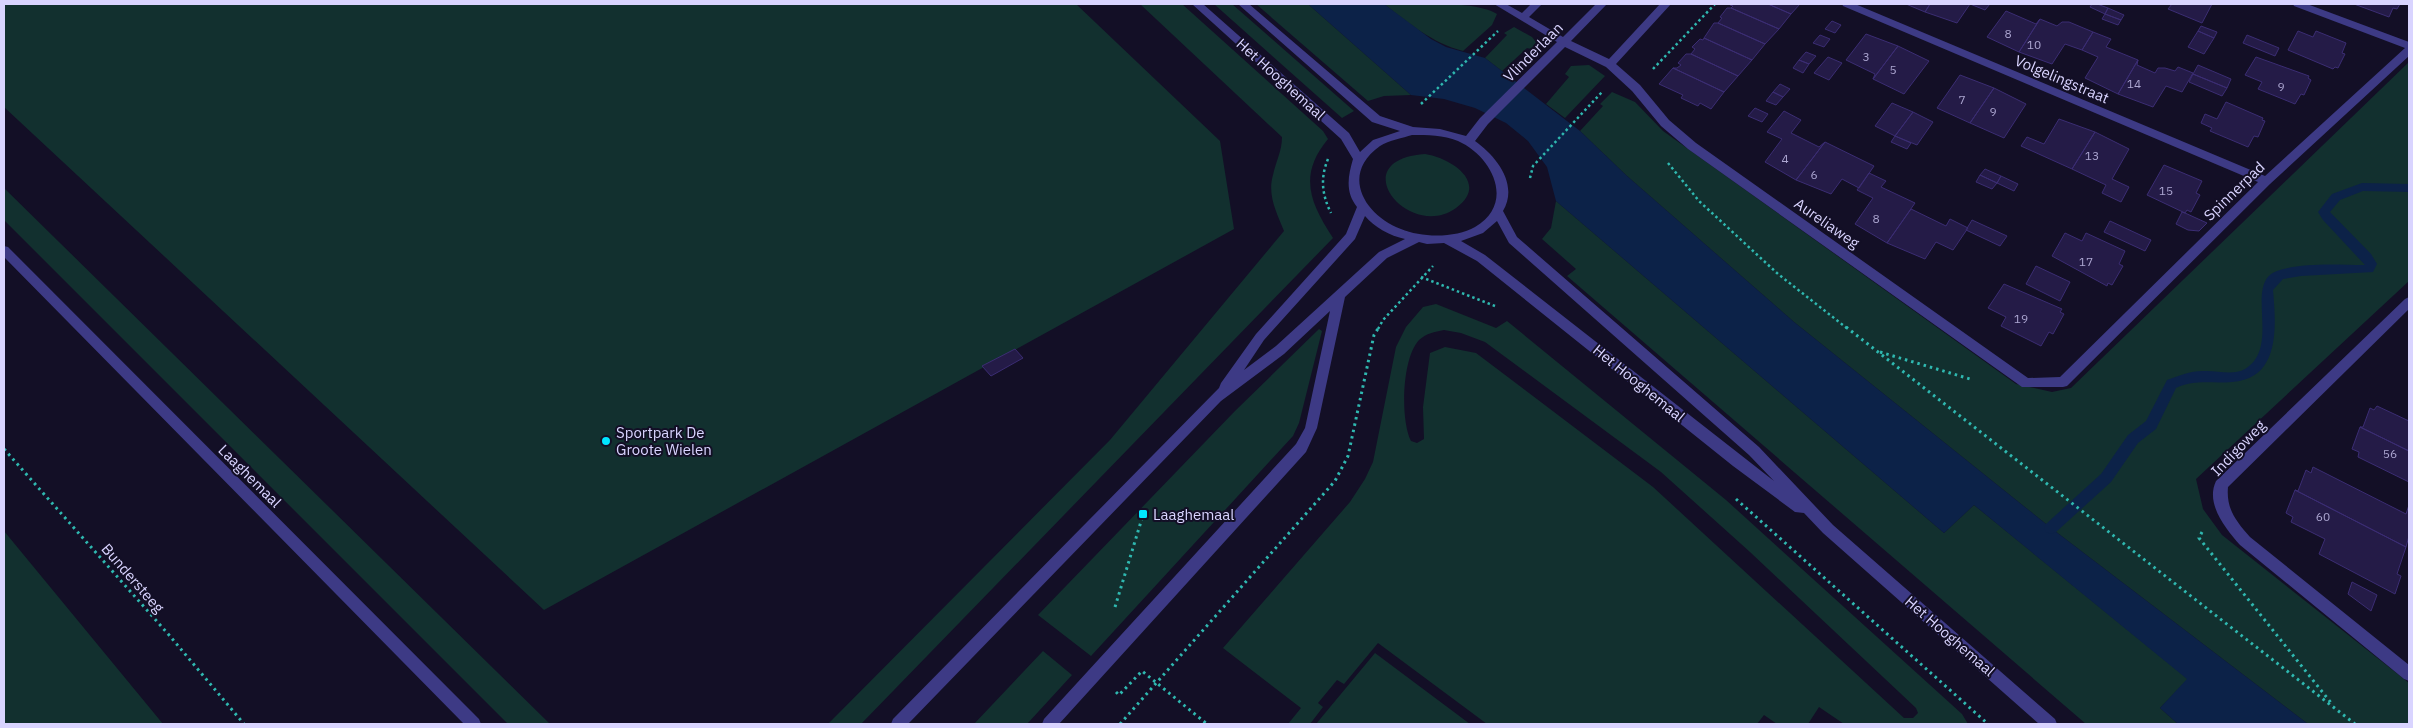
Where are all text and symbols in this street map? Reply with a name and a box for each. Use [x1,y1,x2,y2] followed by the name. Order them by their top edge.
[1499,18,1567,86] street label: Vlinderlaan
[2004,26,2012,41] house number: 8
[1233,34,1329,124] street label: Het Hooghemaal
[2027,37,2041,52] house number: 10
[1862,49,1870,64] house number: 3
[2012,51,2112,107] street label: Volgelingstraat
[1889,62,1897,77] house number: 5
[2127,76,2141,91] house number: 14
[2277,79,2285,94] house number: 9
[1958,92,1966,107] house number: 7
[1989,104,1997,119] house number: 9
[2085,148,2099,163] house number: 13
[1781,151,1789,166] house number: 4
[2200,157,2268,225] street label: Spinnerpad
[1810,167,1818,182] house number: 6
[2159,183,2173,198] house number: 15
[1791,194,1863,252] street label: Aureliaweg
[1872,211,1880,226] house number: 8
[2079,254,2093,269] house number: 17
[2014,311,2028,326] house number: 19
[1589,340,1689,426] street label: Het Hooghemaal
[2207,416,2269,480] street label: Indigoweg
[616,423,712,459] place label: Sportpark De Groote Wielen
[600,435,612,447] marker: Sportpark De Groote Wielen
[215,441,285,511] street label: Laaghemaal
[2383,446,2397,461] house number: 56
[1153,505,1234,524] place label: Laaghemaal
[1137,508,1149,520] marker: Laaghemaal
[2316,509,2330,524] house number: 60
[98,539,168,617] street label: Bundersteeg
[1901,592,1999,680] street label: Het Hooghemaal

